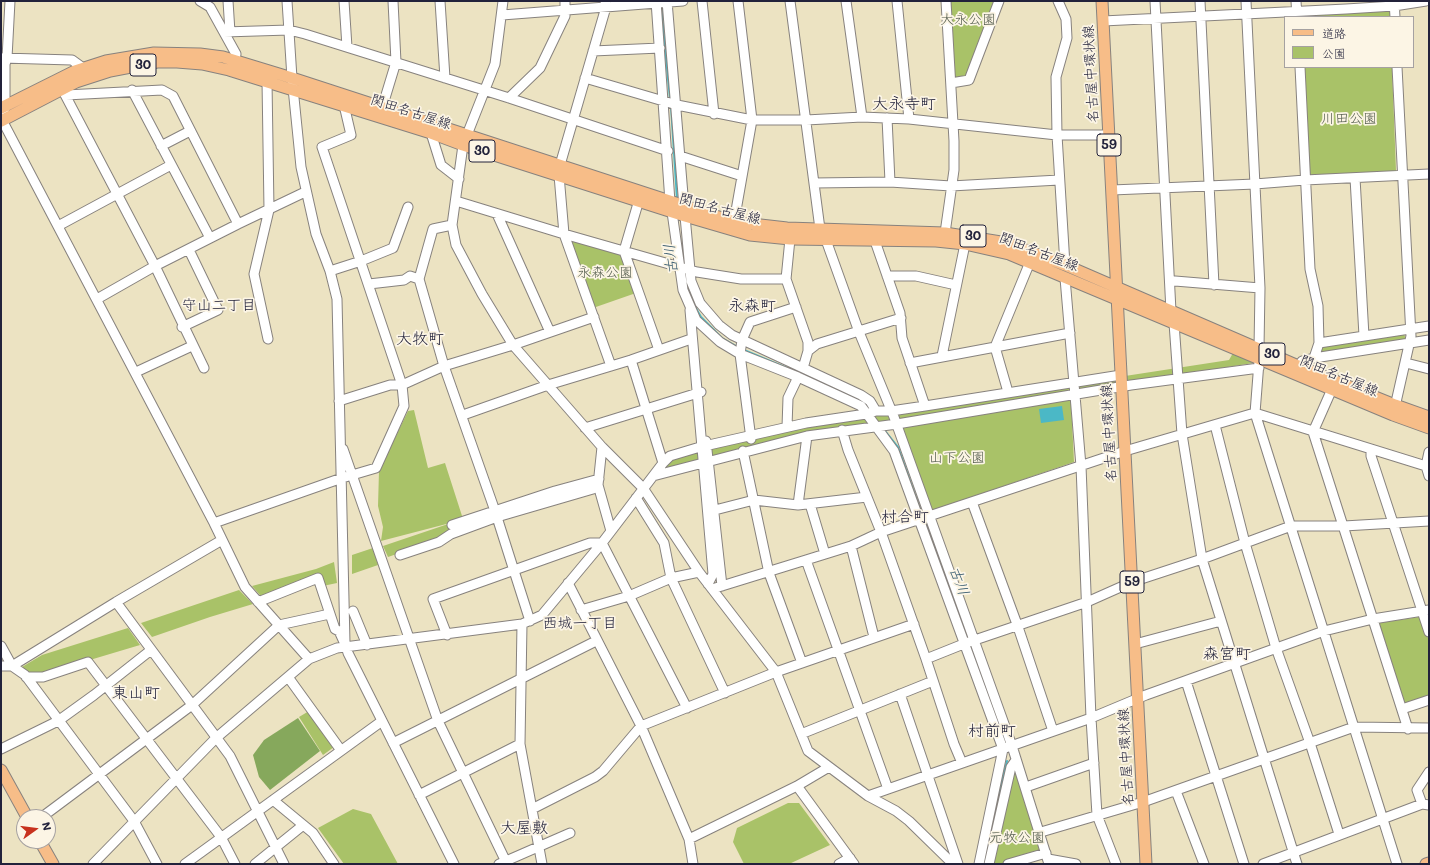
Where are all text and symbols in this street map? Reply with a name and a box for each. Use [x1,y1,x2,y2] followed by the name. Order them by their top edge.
[940,12,996,28] park label: 大永公園
[1284,16,1414,68] legend
[1080,25,1102,123] street label: 名古屋中環状線
[1322,25,1346,41] text: 道路
[1322,45,1346,61] text: 公園
[130,54,156,76] road number: 30
[368,91,454,133] street label: 関田名古屋線
[872,94,936,114] district label: 大永寺町
[1321,111,1377,127] park label: 川田公園
[1097,134,1121,156] road number: 59
[469,140,495,162] road number: 30
[677,190,763,228] street label: 関田名古屋線
[960,225,986,247] road number: 30
[997,229,1081,275] street label: 関田名古屋線
[660,243,682,275] water label: 古川
[577,265,633,281] park label: 永森公園
[182,296,256,314] district label: 守山二丁目
[728,296,776,316] district label: 永森町
[396,329,444,349] district label: 大牧町
[1259,343,1285,365] road number: 30
[1297,352,1381,400] street label: 関田名古屋線
[1098,384,1120,482] street label: 名古屋中環状線
[929,450,985,466] park label: 山下公園
[881,507,929,527] district label: 村合町
[945,564,973,598] water label: 古川
[1120,571,1144,593] road number: 59
[543,614,617,632] district label: 西城一丁目
[1203,644,1251,664] district label: 森宮町
[112,683,160,703] district label: 東山町
[1115,708,1137,806] street label: 名古屋中環状線
[968,721,1016,741] district label: 村前町
[16,809,56,849] north arrow
[500,818,548,838] district label: 大屋敷
[39,820,55,832] text: N
[989,830,1045,846] park label: 元牧公園

